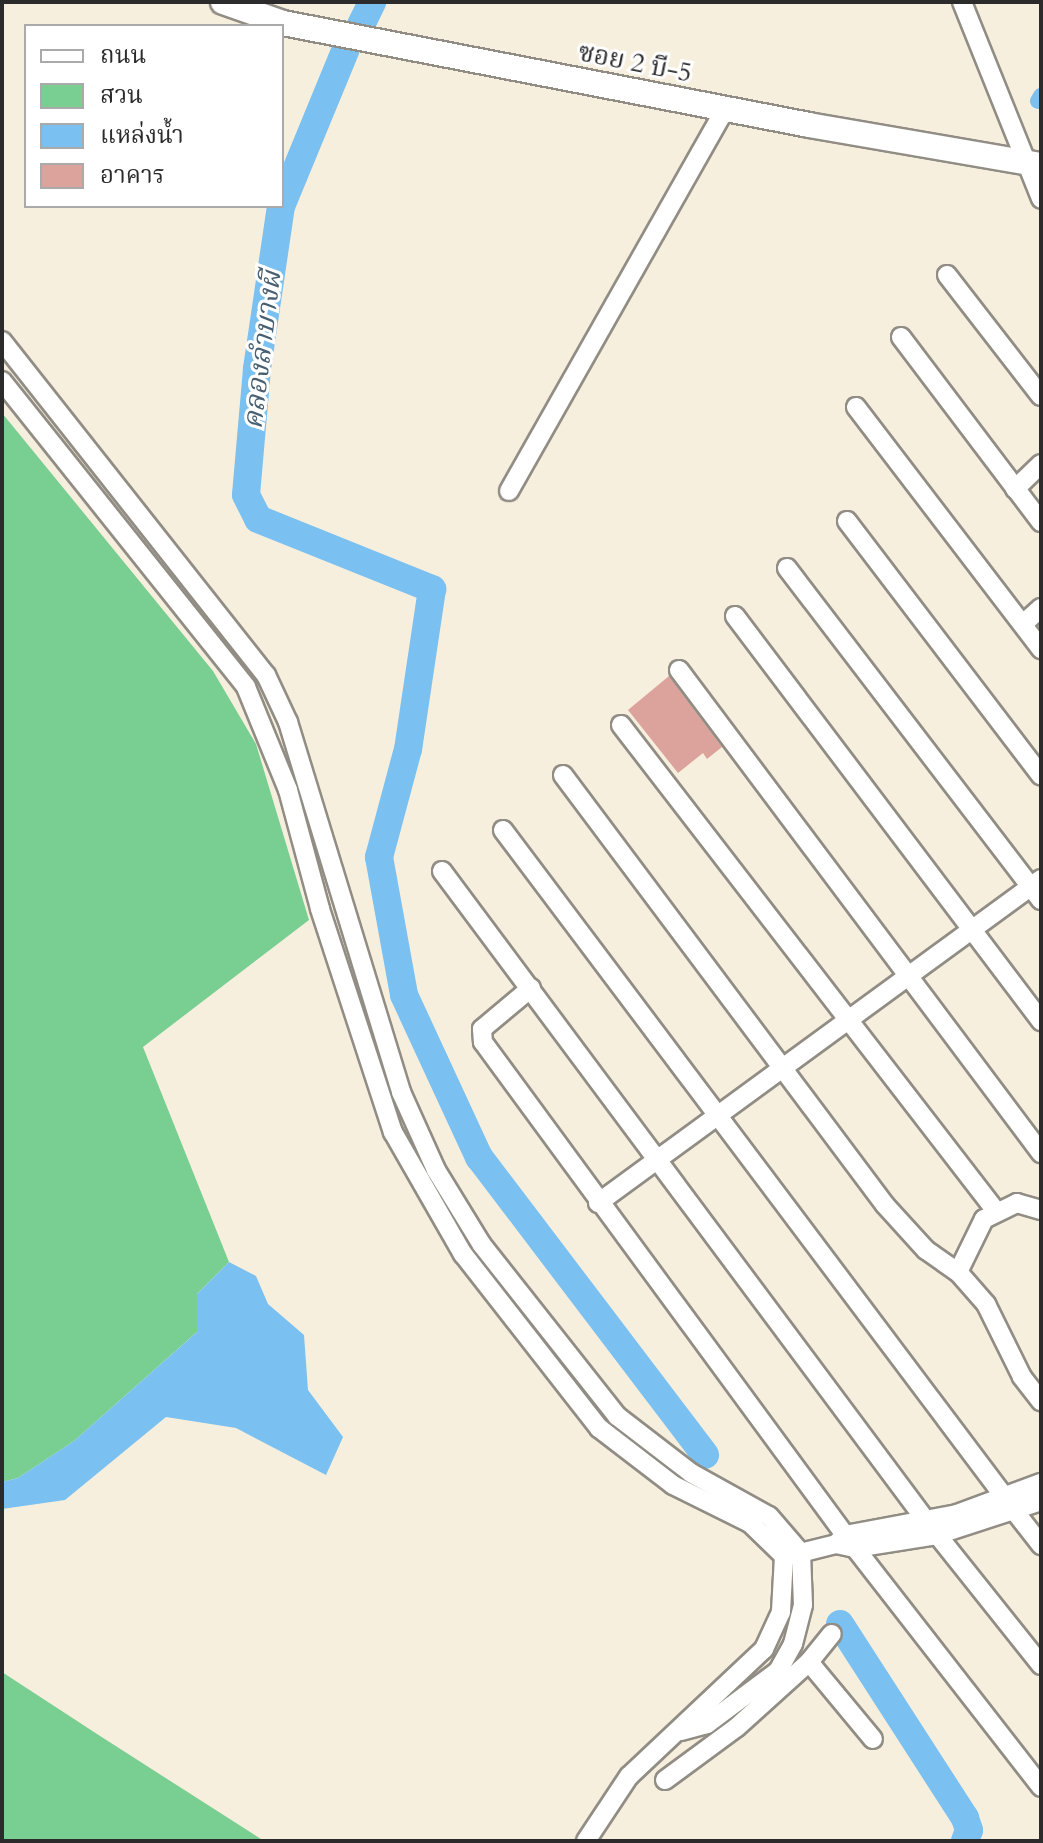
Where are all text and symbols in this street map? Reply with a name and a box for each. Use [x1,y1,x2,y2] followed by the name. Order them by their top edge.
[24,24,284,208] legend
[576,37,694,89] street label: ซอย 2 บี-5
[100,39,146,72] text: ถนน
[100,79,143,112] text: สวน
[100,119,184,152] text: แหล่งน้ำ
[100,159,165,192] text: อาคาร
[236,269,288,431] water label: คลองลำบางผี

